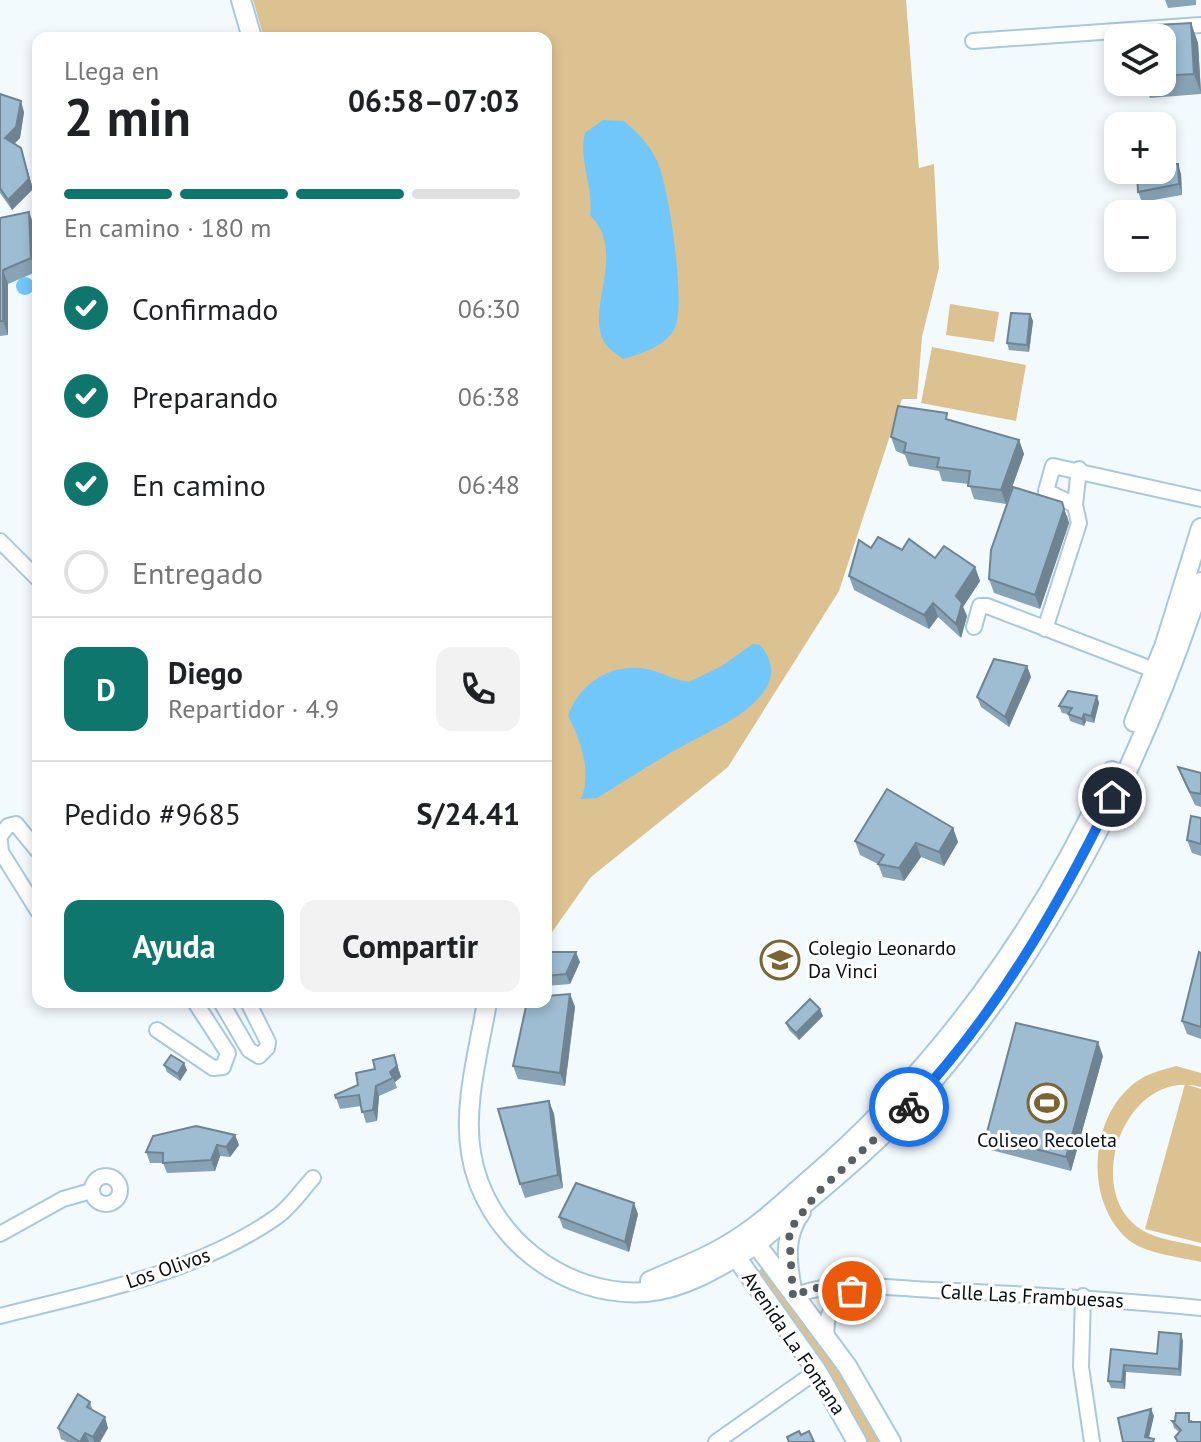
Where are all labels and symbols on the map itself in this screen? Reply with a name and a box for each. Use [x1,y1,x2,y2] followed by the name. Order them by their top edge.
[1078,763,1146,831] pin
[808,935,956,984] place label: Colegio Leonardo Da Vinci
[759,939,801,981] school or university icon: Colegio Leonardo Da Vinci
[869,1067,949,1147] courier
[1026,1082,1068,1124] sports icon: Coliseo Recoleta
[977,1127,1117,1153] place label: Coliseo Recoleta
[123,1242,213,1294] street label: Los Olivos
[818,1257,886,1325] pin
[736,1266,852,1420] street label: Avenida La Fontana
[940,1278,1124,1314] street label: Calle Las Frambuesas

